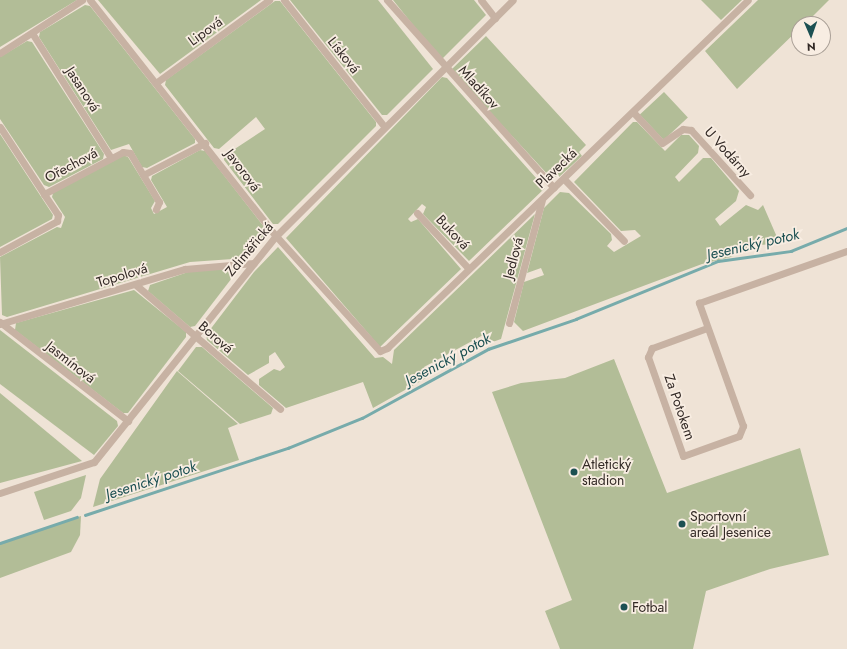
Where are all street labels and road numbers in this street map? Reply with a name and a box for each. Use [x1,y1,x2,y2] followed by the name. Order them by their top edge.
[185,13,225,49] street label: Lipová
[324,33,364,77] street label: Lísková
[455,62,503,112] street label: Mladíkov
[62,63,104,115] street label: Jasanová
[701,123,755,181] street label: U Vodárny
[42,144,100,186] street label: Ořechová
[532,144,580,192] street label: Plavecká
[222,146,264,194] street label: Javorová
[433,211,473,253] street label: Buková
[222,219,276,279] street label: Zdiměřická
[499,235,527,281] street label: Jedlová
[95,259,149,291] street label: Topolová
[195,317,237,357] street label: Borová
[43,338,99,386] street label: Jasmínová
[661,372,699,442] street label: Za Potokem

